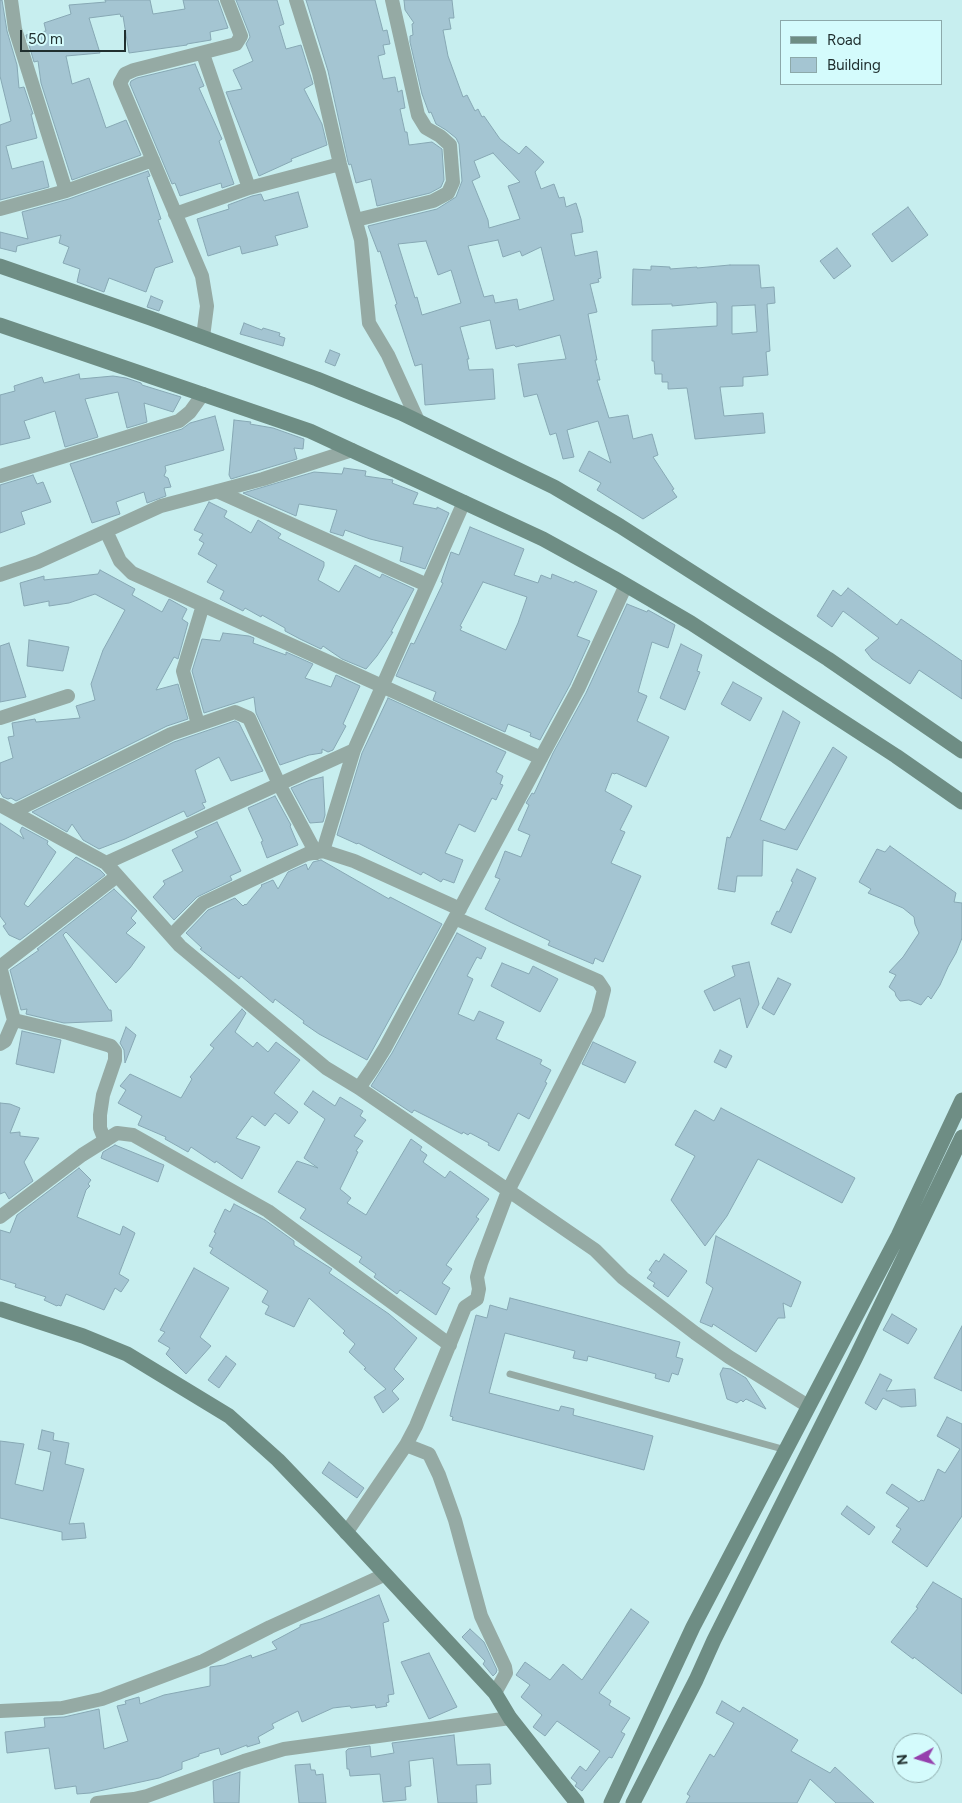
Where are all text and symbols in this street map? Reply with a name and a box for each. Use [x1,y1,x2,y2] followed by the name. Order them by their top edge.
[22,20,129,52] scale bar
[780,20,942,85] legend
[28,30,63,48] text: 50 m
[827,31,862,49] text: Road
[827,56,881,74] text: Building
[892,1733,942,1783] north arrow
[894,1753,912,1766] text: N

